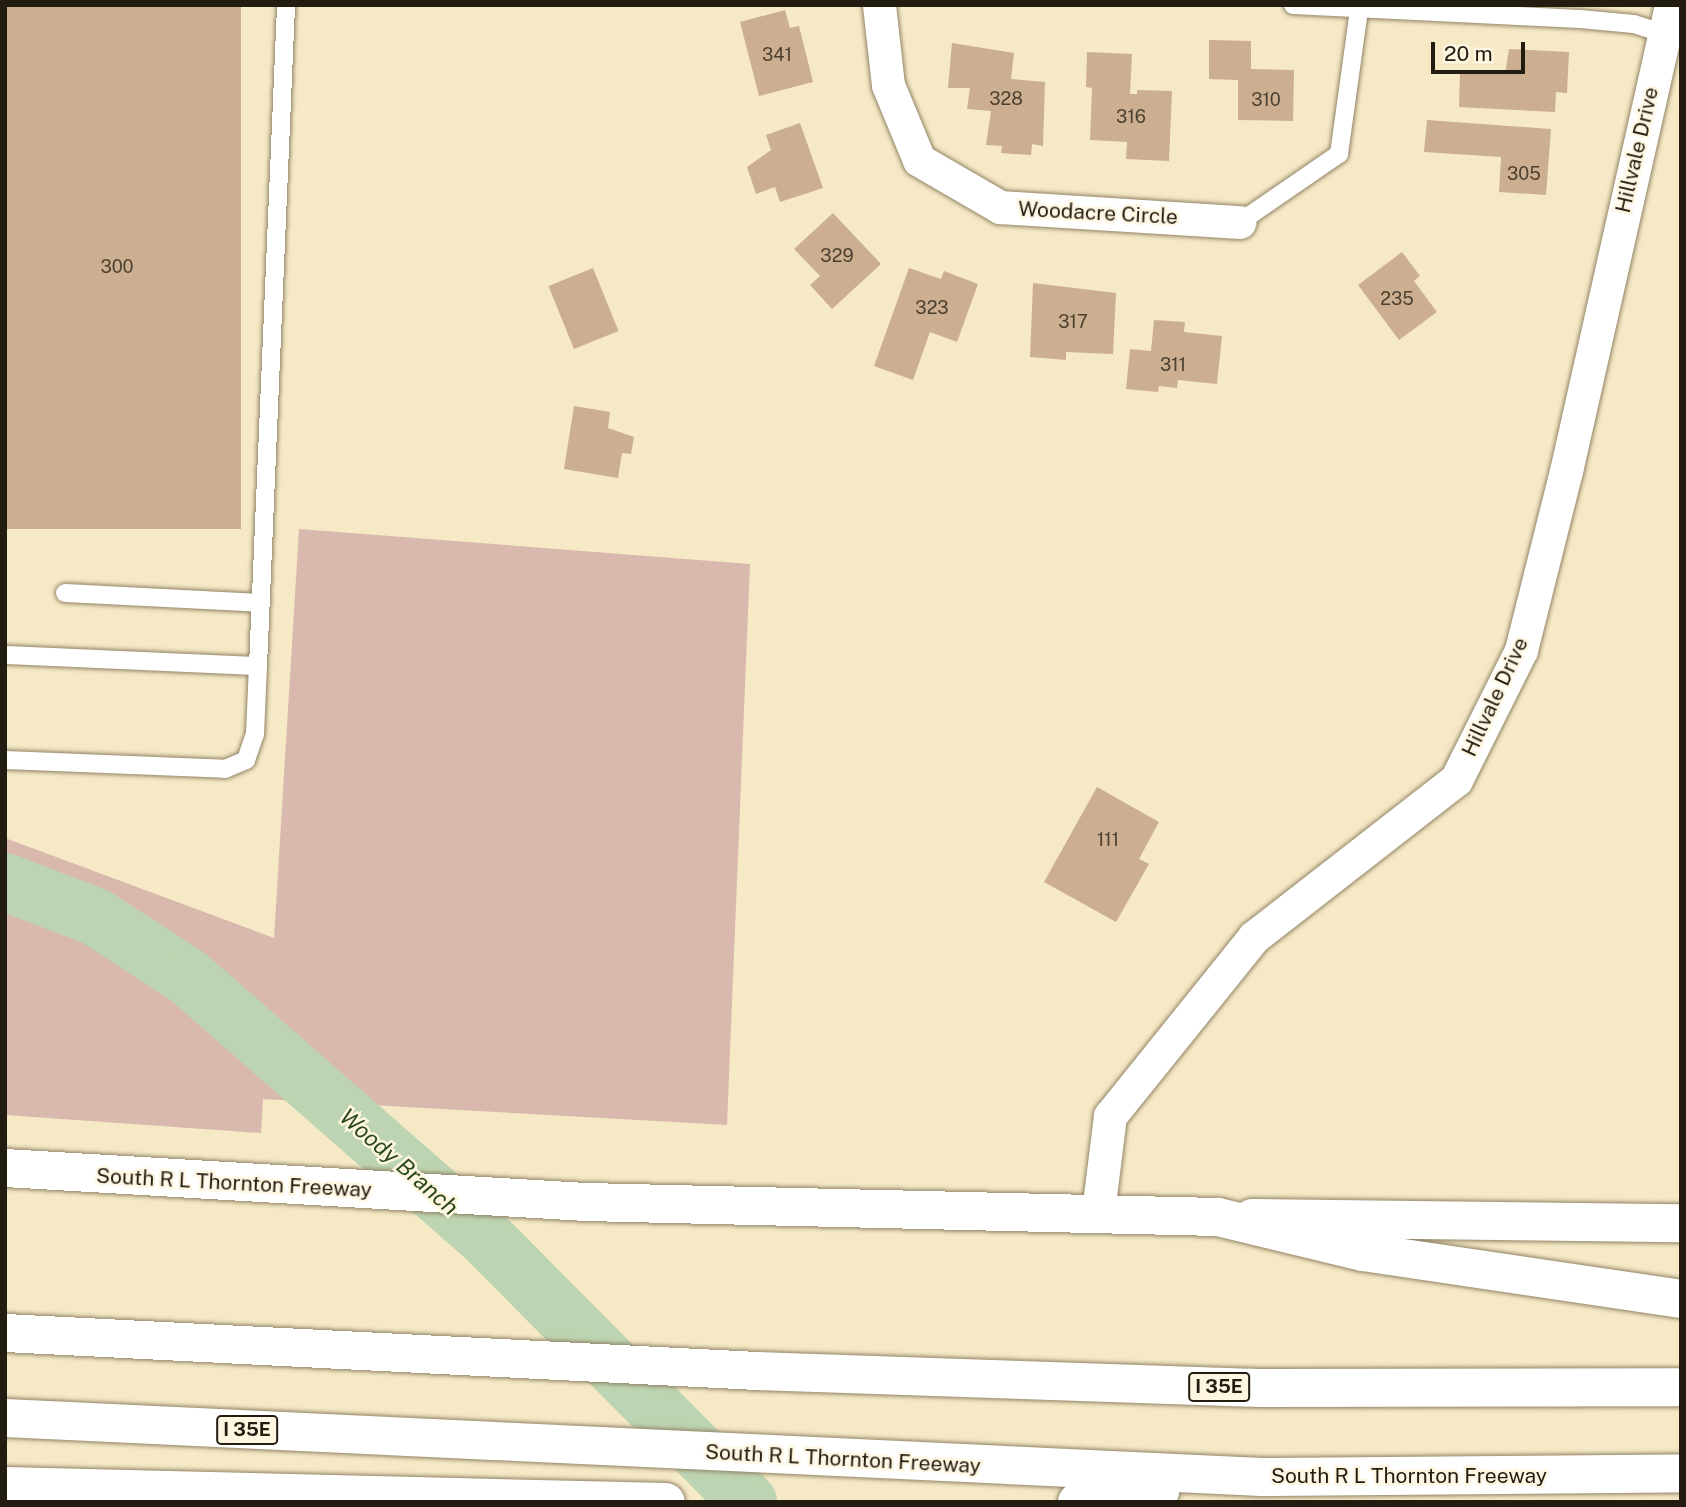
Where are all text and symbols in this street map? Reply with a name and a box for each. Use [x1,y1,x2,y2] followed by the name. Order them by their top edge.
[1434,28,1528,72] scale bar
[1444,41,1493,66] text: 20 m
[762,44,792,66] house number: 341
[1610,85,1664,215] street label: Hillvale Drive
[989,88,1023,110] house number: 328
[1251,89,1281,111] house number: 310
[1116,106,1146,128] house number: 316
[1507,163,1541,185] house number: 305
[1017,196,1179,230] street label: Woodacre Circle
[820,245,854,267] house number: 329
[100,256,134,278] house number: 300
[1380,288,1414,310] house number: 235
[915,297,949,319] house number: 323
[1058,311,1088,333] house number: 317
[1160,354,1186,376] house number: 311
[1456,633,1534,761] street label: Hillvale Drive
[1097,829,1119,851] house number: 111
[334,1103,464,1221] water label: Woody Branch
[95,1163,373,1203] street label: South R L Thornton Freeway
[1188,1372,1250,1402] road number: I 35E
[216,1414,278,1446] road number: I 35E
[704,1439,982,1479] street label: South R L Thornton Freeway
[1271,1463,1547,1489] street label: South R L Thornton Freeway

